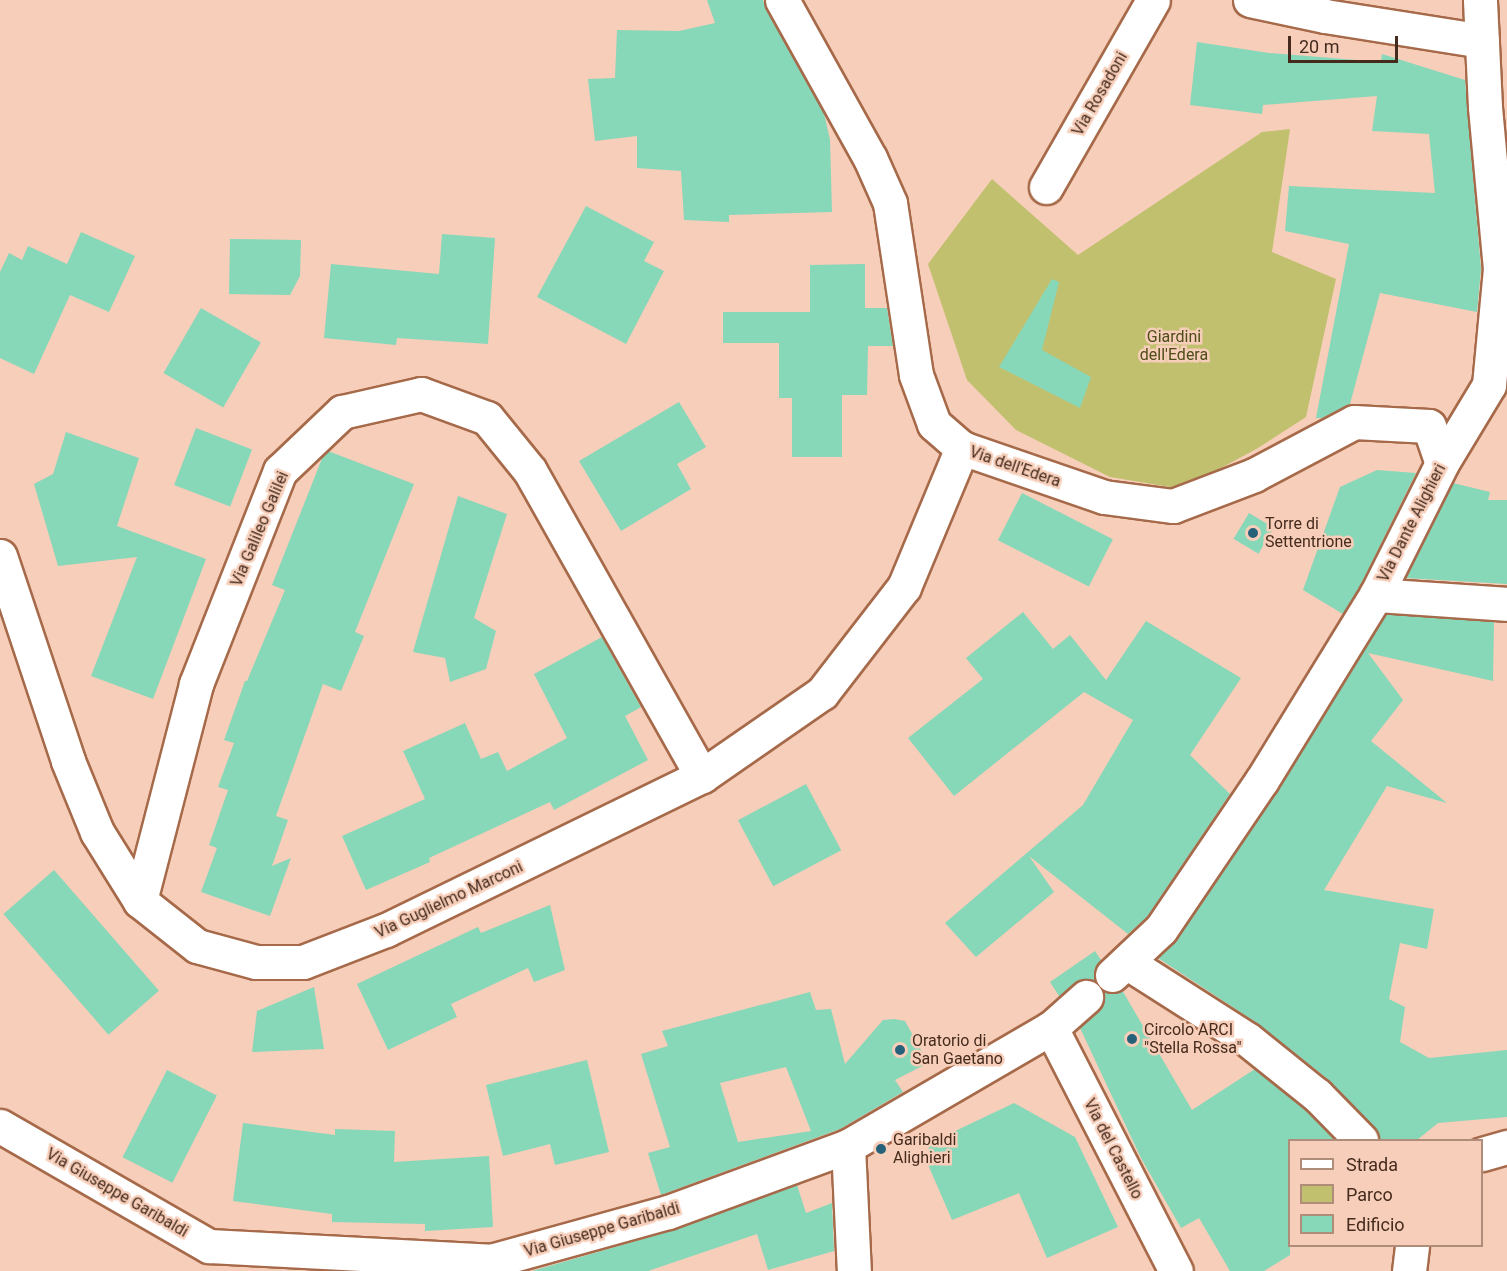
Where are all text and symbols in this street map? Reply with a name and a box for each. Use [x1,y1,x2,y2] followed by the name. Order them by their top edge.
[1291,24,1400,62] scale bar
[1299,36,1339,57] text: 20 m
[1068,49,1132,139] street label: Via Rosadoni
[1140,327,1208,365] park label: Giardini dell'Edera
[967,442,1063,492] street label: Via dell'Edera
[1374,461,1450,585] street label: Via Dante Alighieri
[227,469,293,589] street label: Via Galileo Galilei
[1265,514,1352,552] place label: Torre di Settentrione
[1246,526,1260,540] marker: Torre di Settentrione
[372,857,526,943] street label: Via Guglielmo Marconi
[1144,1020,1242,1058] place label: Circolo ARCI "Stella Rossa"
[912,1031,1003,1069] place label: Oratorio di San Gaetano
[1125,1032,1139,1046] marker: Circolo ARCI "Stella Rossa"
[893,1043,907,1057] marker: Oratorio di San Gaetano
[1079,1096,1147,1202] street label: Via del Castello
[893,1130,956,1168] place label: Garibaldi Alighieri
[1288,1139,1483,1247] legend
[874,1142,888,1156] marker: Garibaldi Alighieri
[43,1144,191,1242] street label: Via Giuseppe Garibaldi
[1346,1154,1398,1175] text: Strada
[1346,1184,1393,1205] text: Parco
[522,1199,682,1261] street label: Via Giuseppe Garibaldi
[1346,1214,1405,1235] text: Edificio

